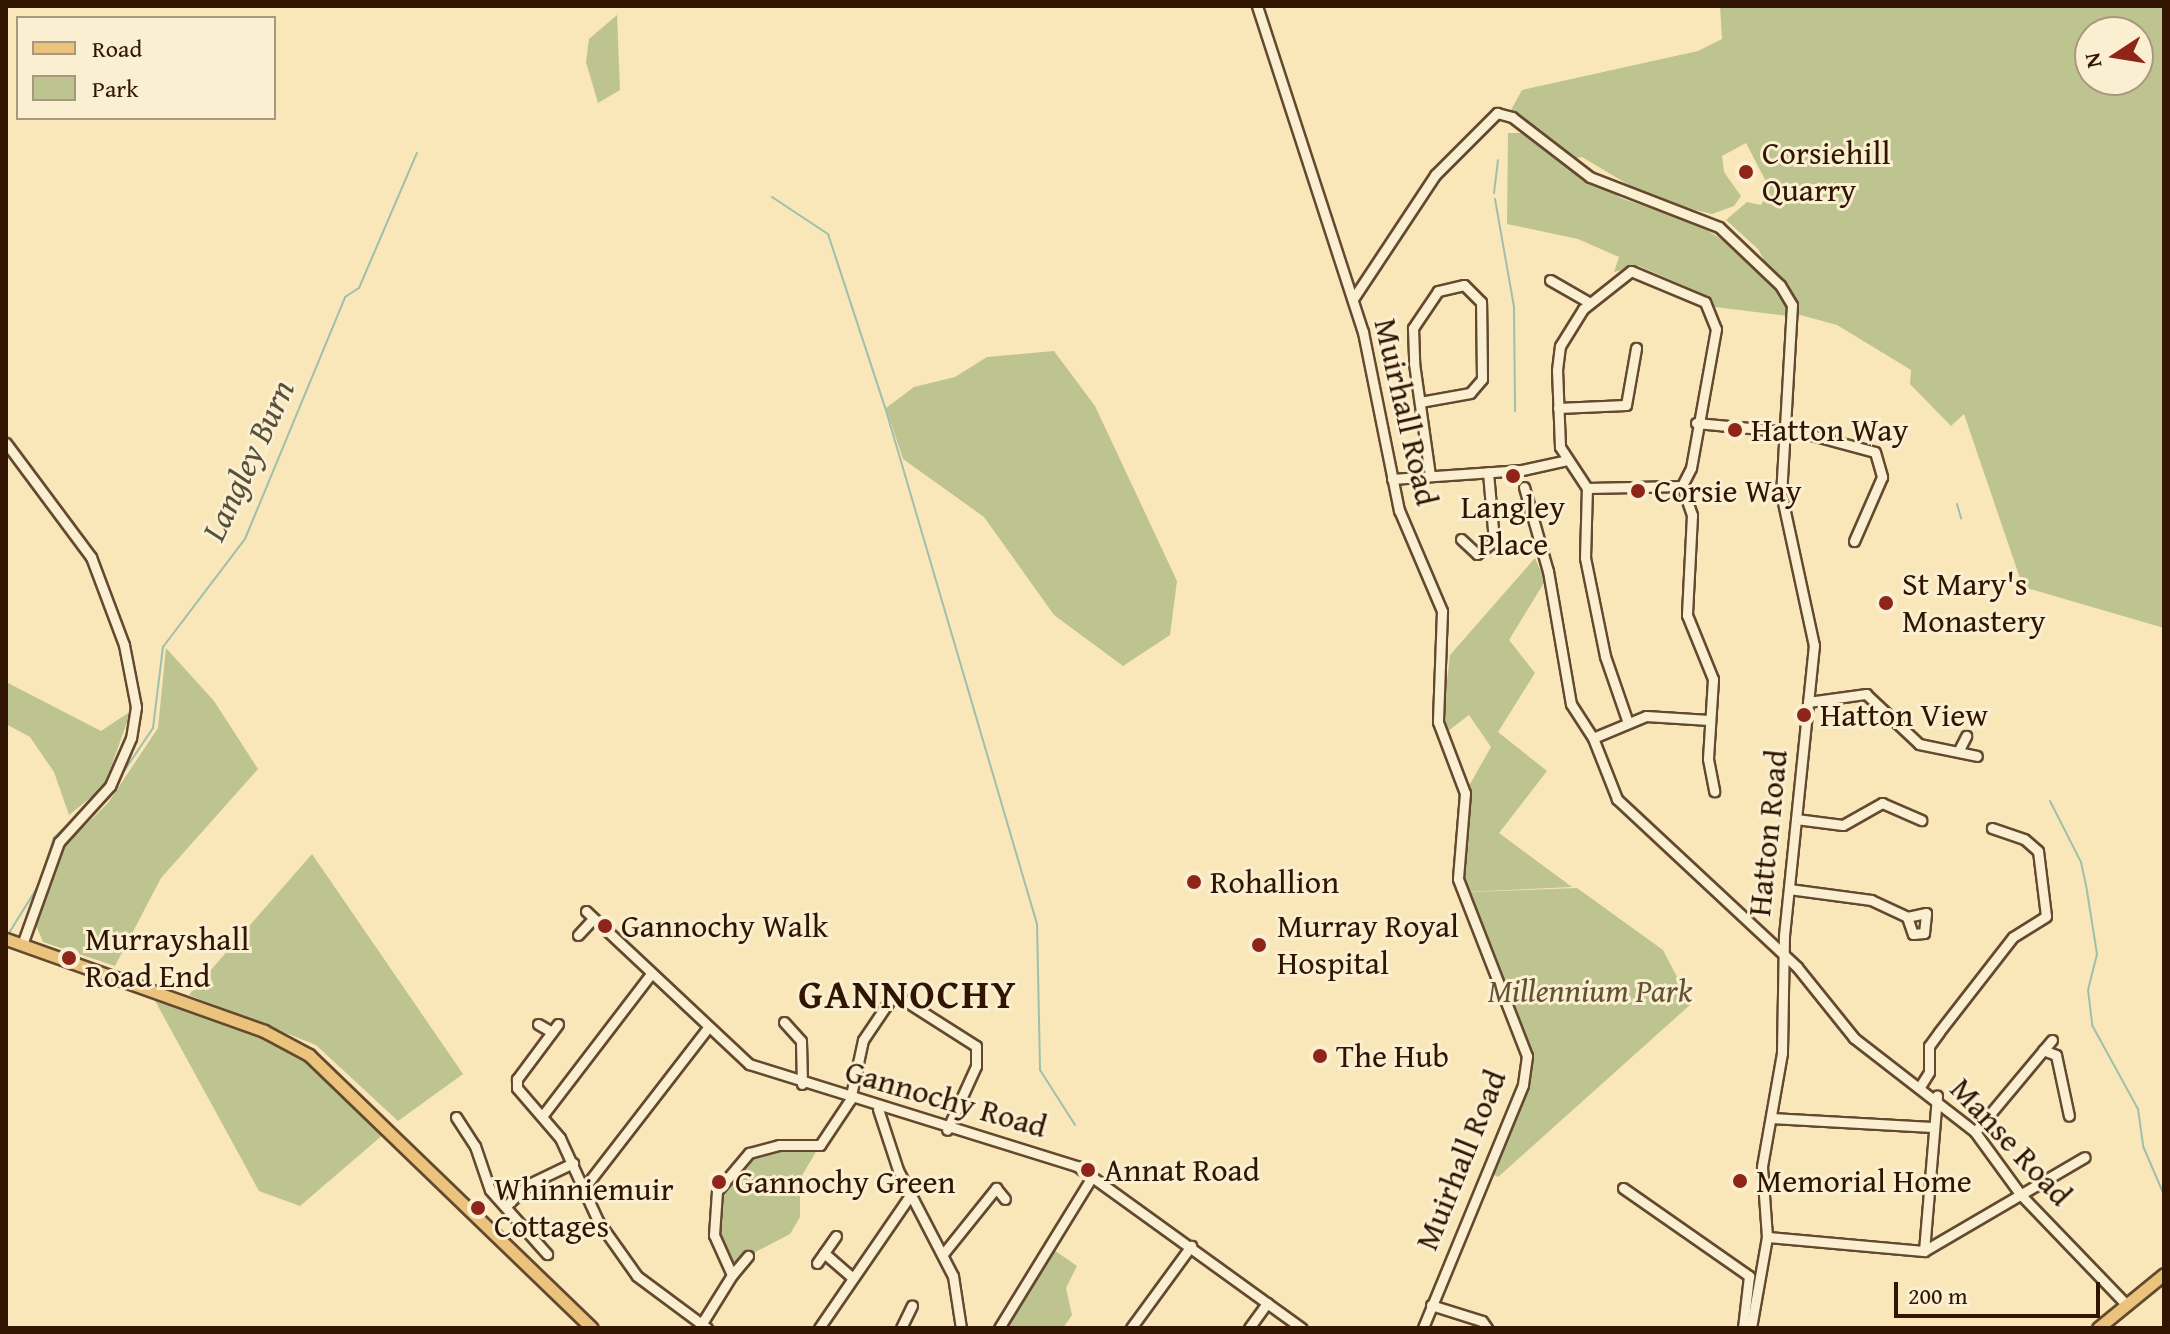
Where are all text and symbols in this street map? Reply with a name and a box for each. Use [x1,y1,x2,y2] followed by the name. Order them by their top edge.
[16,16,276,120] legend
[2074,16,2154,96] north arrow
[92,31,142,66] text: Road
[2075,50,2110,71] text: N
[92,71,138,106] text: Park
[1762,135,1891,210] place label: Corsiehill Quarry
[1737,163,1755,181] marker: Corsiehill Quarry
[1366,315,1446,509] street label: Muirhall Road
[192,373,302,547] water label: Langley Burn
[1751,411,1908,449] place label: Hatton Way
[1726,421,1744,439] marker: Hatton Way
[1504,467,1522,485] marker: Langley Place
[1654,472,1802,510] place label: Corsie Way
[1629,482,1647,500] marker: Corsie Way
[1461,489,1565,564] place label: Langley Place
[1902,566,2046,641] place label: St Mary's Monastery
[1877,594,1895,612] marker: St Mary's Monastery
[1820,696,1988,734] place label: Hatton View
[1795,706,1813,724] marker: Hatton View
[1740,748,1796,918] street label: Hatton Road
[1210,863,1339,901] place label: Rohallion
[1185,873,1203,891] marker: Rohallion
[621,907,828,945] place label: Gannochy Walk
[1277,908,1459,983] place label: Murray Royal Hospital
[596,917,614,935] marker: Gannochy Walk
[85,921,249,996] place label: Murrayshall Road End
[1248,934,1270,956] marker: Murray Royal Hospital
[60,949,78,967] marker: Murrayshall Road End
[798,970,1018,1018] district label: GANNOCHY
[1488,972,1692,1010] park label: Millennium Park
[1336,1037,1449,1075] place label: The Hub
[1311,1047,1329,1065] marker: The Hub
[841,1052,1051,1146] street label: Gannochy Road
[1407,1064,1515,1256] street label: Muirhall Road
[1942,1070,2080,1214] street label: Manse Road
[1104,1151,1260,1189] place label: Annat Road
[1079,1161,1097,1179] marker: Annat Road
[1756,1162,1972,1200] place label: Memorial Home
[735,1163,955,1201] place label: Gannochy Green
[494,1171,674,1246] place label: Whinniemuir Cottages
[1731,1172,1749,1190] marker: Memorial Home
[710,1173,728,1191] marker: Gannochy Green
[469,1199,487,1217] marker: Whinniemuir Cottages
[1898,1266,2104,1316] scale bar
[1908,1278,1968,1313] text: 200 m

